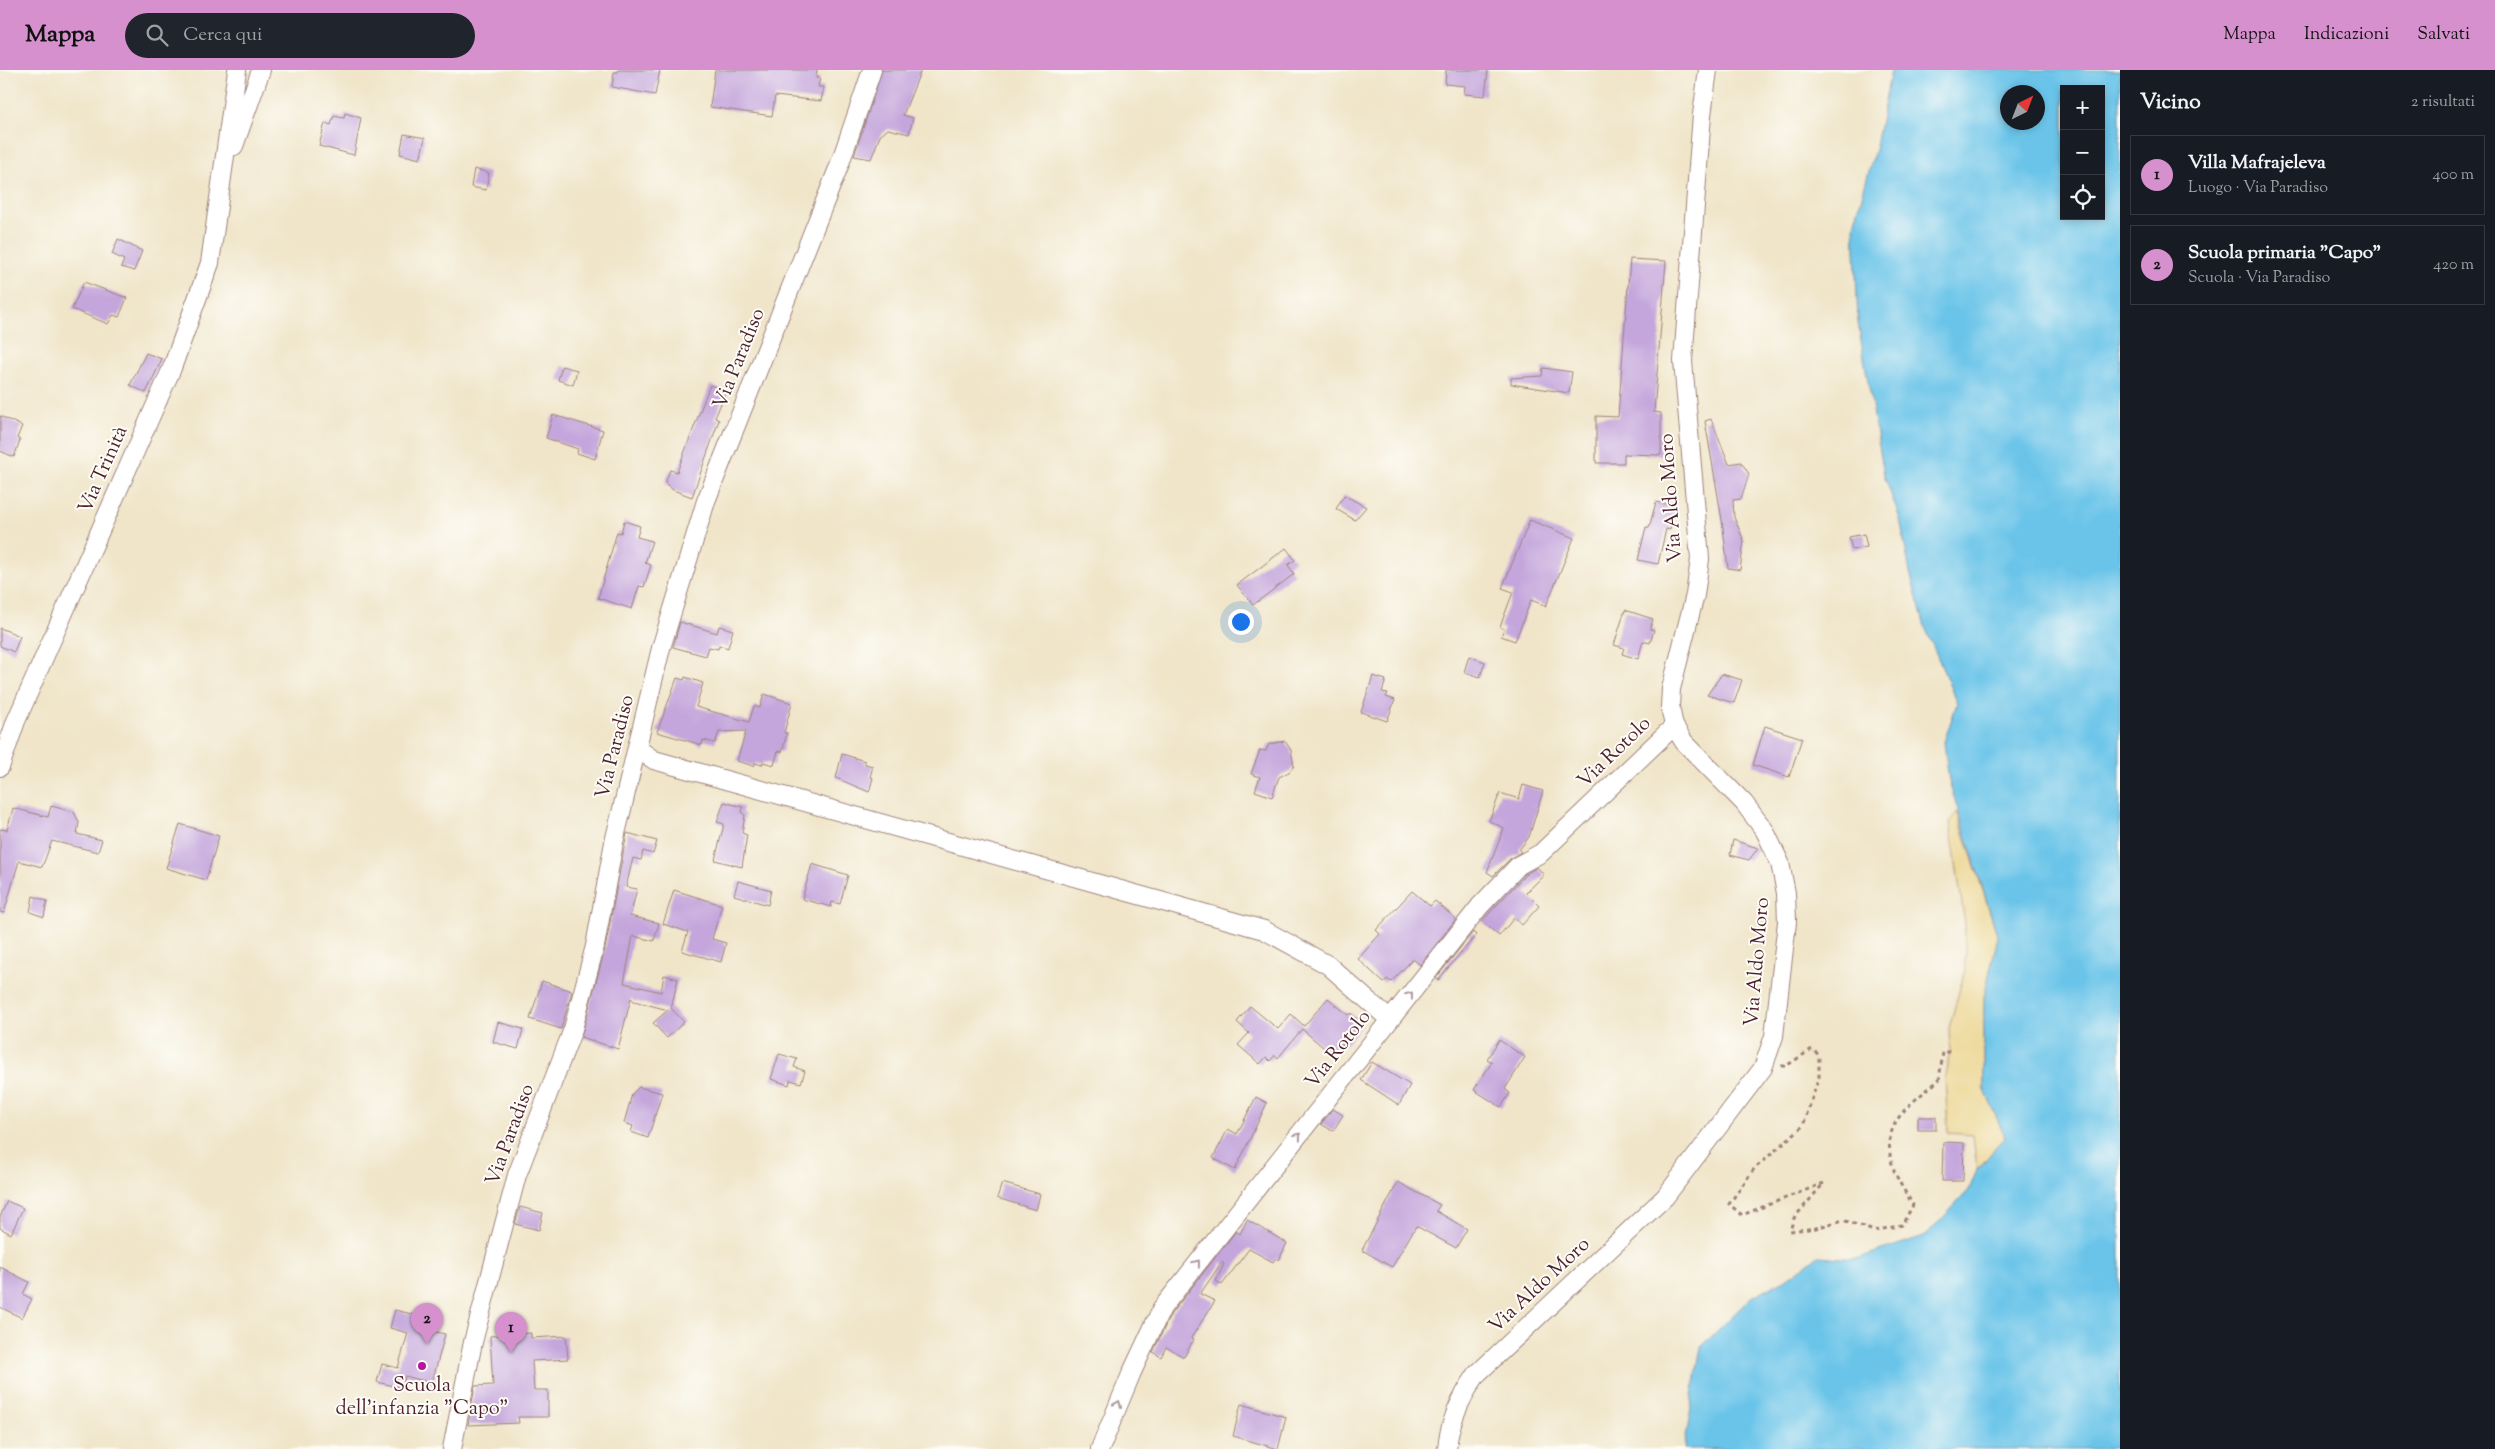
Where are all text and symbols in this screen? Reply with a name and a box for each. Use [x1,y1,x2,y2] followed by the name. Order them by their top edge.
[125,13,475,58] search box
[25,18,95,52] text: Mappa
[143,21,171,49] icon: search
[183,22,262,49] text: Cerca qui
[2223,22,2276,48] text: Mappa
[2304,22,2389,48] text: Indicazioni
[2417,22,2470,48] text: Salvati
[2000,85,2045,130] north arrow
[2060,85,2105,220] map controls
[2060,85,2105,130] button: +
[2140,88,2201,118] text: Vicino
[2411,91,2475,114] text: 2 risultati
[2060,130,2105,175] button: −
[2188,150,2326,177] text: Villa Mafrajeleva
[2154,164,2160,187] text: 1
[2433,164,2474,187] text: 400 m
[2060,175,2105,220] button: locate
[2188,177,2328,200] text: Luogo · Via Paradiso
[2188,240,2381,267] text: Scuola primaria "Capo"
[2153,254,2161,277] text: 2
[2433,254,2474,277] text: 420 m
[2188,267,2330,290] text: Scuola · Via Paradiso
[707,304,773,414] street label: Via Paradiso
[72,422,136,518] street label: Via Trinità
[1653,432,1691,564] street label: Via Aldo Moro
[1228,609,1254,635] your location
[589,692,643,802] street label: Via Paradiso
[1572,710,1658,796] street label: Via Rotolo
[1738,896,1778,1028] street label: Via Aldo Moro
[1404,991,1413,1000] one-way arrow
[1299,1004,1379,1095] street label: Via Rotolo
[479,1080,543,1190] street label: Via Paradiso
[1293,1133,1301,1142] one-way arrow
[1483,1231,1597,1341] street label: Via Aldo Moro
[1192,1260,1200,1269] one-way arrow
[411,1303,443,1344] pin: 2
[495,1312,527,1353] pin: 1
[416,1360,428,1372] marker: Scuola dell'infanzia "Capo"
[336,1372,508,1424] place label: Scuola dell'infanzia "Capo"
[1112,1400,1123,1409] one-way arrow

